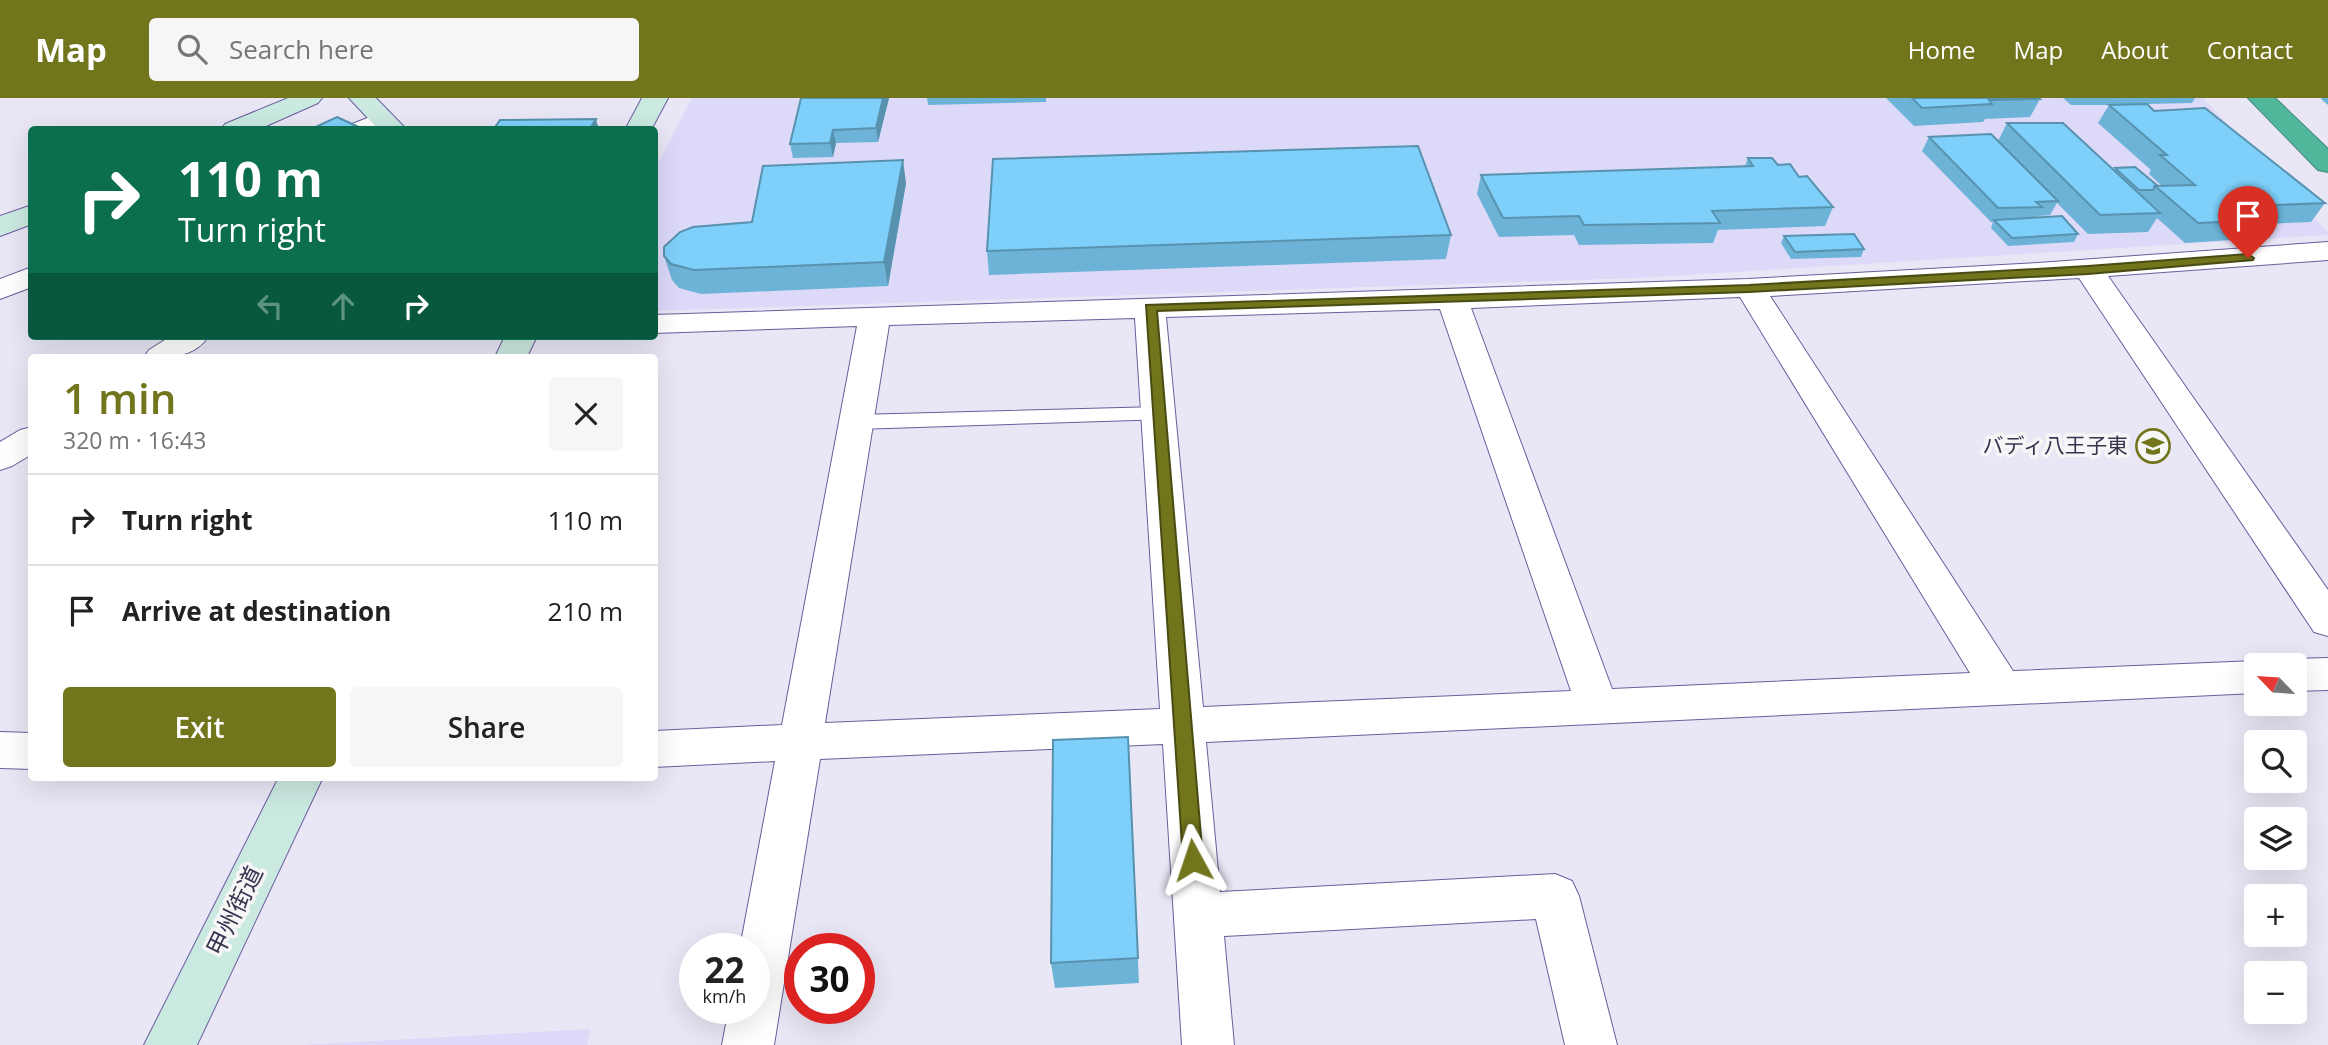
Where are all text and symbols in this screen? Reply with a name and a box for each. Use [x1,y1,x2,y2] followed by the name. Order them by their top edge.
[149,18,639,81] search box
[35,27,107,72] text: Map
[173,30,211,68] icon: search
[229,31,374,67] text: Search here
[1908,33,1976,66] text: Home
[2014,33,2063,66] text: Map
[2101,33,2169,66] text: About
[2207,33,2293,66] text: Contact
[178,145,323,211] text: 110 m
[63,154,154,245] icon: right
[2218,186,2278,258] pin
[2229,197,2267,235] icon: arrive
[178,208,326,251] text: Turn right
[251,287,289,325] icon: left
[324,287,362,325] icon: ahead
[397,287,435,325] icon: right
[63,369,176,426] text: 1 min
[549,377,623,451] button: close
[63,424,206,456] text: 320 m · 16:43
[2134,427,2172,465] school or university icon: バディ八王子東
[1982,431,2128,459] place label: バディ八王子東
[63,501,101,539] icon: right
[122,502,253,538] text: Turn right
[548,502,623,538] text: 110 m
[63,592,101,630] icon: arrive
[122,593,391,629] text: Arrive at destination
[548,593,623,629] text: 210 m
[2244,653,2306,716] north arrow
[2244,653,2307,1024] map controls
[63,687,336,767] button: Exit
[350,687,623,767] button: Share
[2244,730,2307,793] button: search
[2244,807,2307,870] button: layers
[1156,823,1230,897] position arrow
[198,860,270,961] street label: 甲州街道
[2244,884,2307,947] button: +
[784,933,875,1024] speed limit sign: 30
[704,946,745,993] text: 22
[2244,961,2307,1024] button: −
[703,984,746,1008] text: km/h

